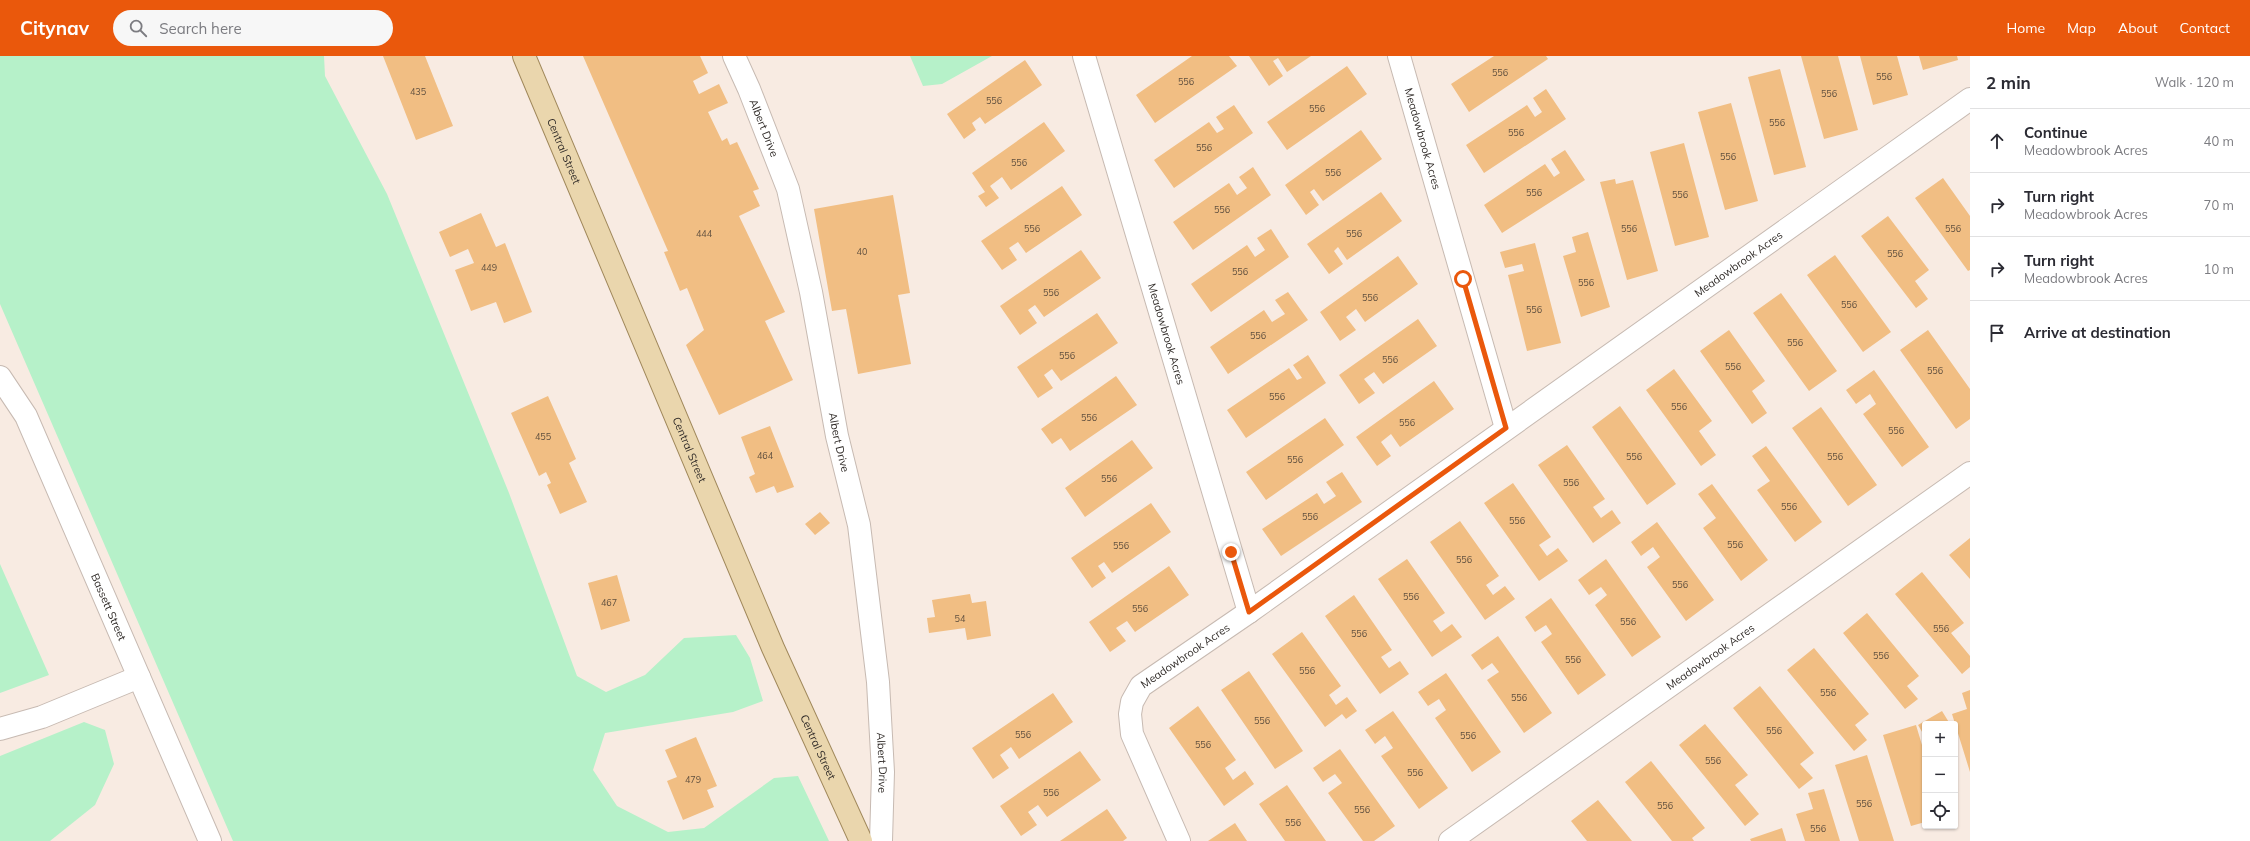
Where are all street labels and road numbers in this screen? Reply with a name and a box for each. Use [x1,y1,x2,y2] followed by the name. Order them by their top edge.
[1402,86,1444,191] street label: Meadowbrook Acres
[747,97,782,159] street label: Albert Drive
[544,116,584,186] street label: Central Street
[1692,228,1785,300] street label: Meadowbrook Acres
[1145,282,1188,386] street label: Meadowbrook Acres
[826,411,853,474] street label: Albert Drive
[670,415,710,485] street label: Central Street
[88,571,129,643] street label: Bassett Street
[1138,620,1232,691] street label: Meadowbrook Acres
[1664,621,1757,693] street label: Meadowbrook Acres
[797,712,839,782] street label: Central Street
[874,732,890,793] street label: Albert Drive

